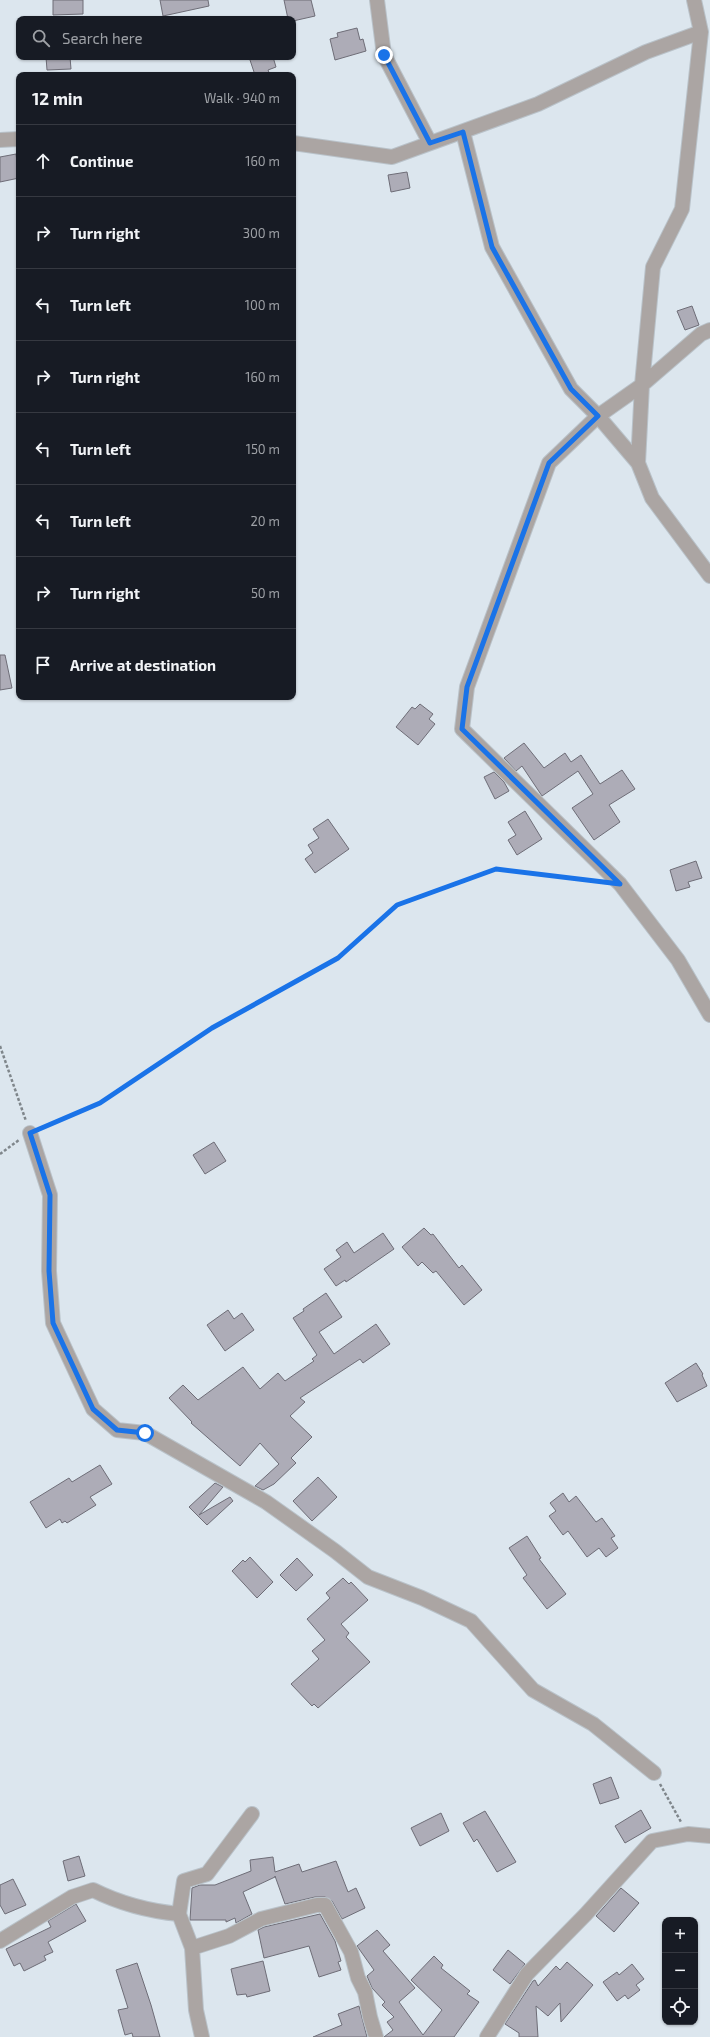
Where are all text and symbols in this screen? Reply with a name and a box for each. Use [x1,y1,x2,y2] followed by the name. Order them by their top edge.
[16,16,296,60] search box
[30,27,52,49] icon: search
[62,29,143,47] text: Search here
[375,46,393,64] route end
[32,88,83,108] text: 12 min
[204,90,280,106] text: Walk · 940 m
[32,150,54,172] icon: ahead
[70,152,133,170] text: Continue
[245,153,280,169] text: 160 m
[32,222,54,244] icon: right
[70,224,140,242] text: Turn right
[243,225,280,241] text: 300 m
[32,294,54,316] icon: left
[70,296,131,314] text: Turn left
[245,297,280,313] text: 100 m
[32,366,54,388] icon: right
[70,368,140,386] text: Turn right
[245,369,280,385] text: 160 m
[32,438,54,460] icon: left
[70,440,131,458] text: Turn left
[246,441,280,457] text: 150 m
[32,510,54,532] icon: left
[70,512,131,530] text: Turn left
[251,513,280,529] text: 20 m
[32,582,54,604] icon: right
[70,584,140,602] text: Turn right
[251,585,280,601] text: 50 m
[32,654,54,676] icon: arrive
[70,656,216,674] text: Arrive at destination
[136,1424,154,1442] route start
[662,1917,698,2025] map controls
[662,1917,698,1953] button: +
[662,1953,698,1989] button: −
[662,1989,698,2025] button: locate

